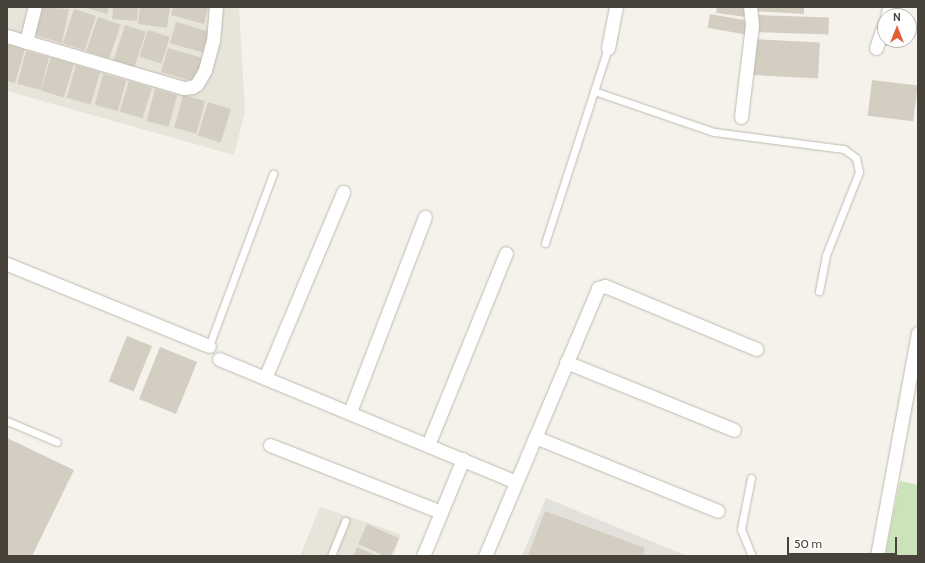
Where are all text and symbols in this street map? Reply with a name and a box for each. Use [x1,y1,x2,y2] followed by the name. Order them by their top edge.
[877,8,917,48] north arrow
[893,10,901,24] text: N
[789,529,899,555] scale bar
[794,536,822,551] text: 50 m

